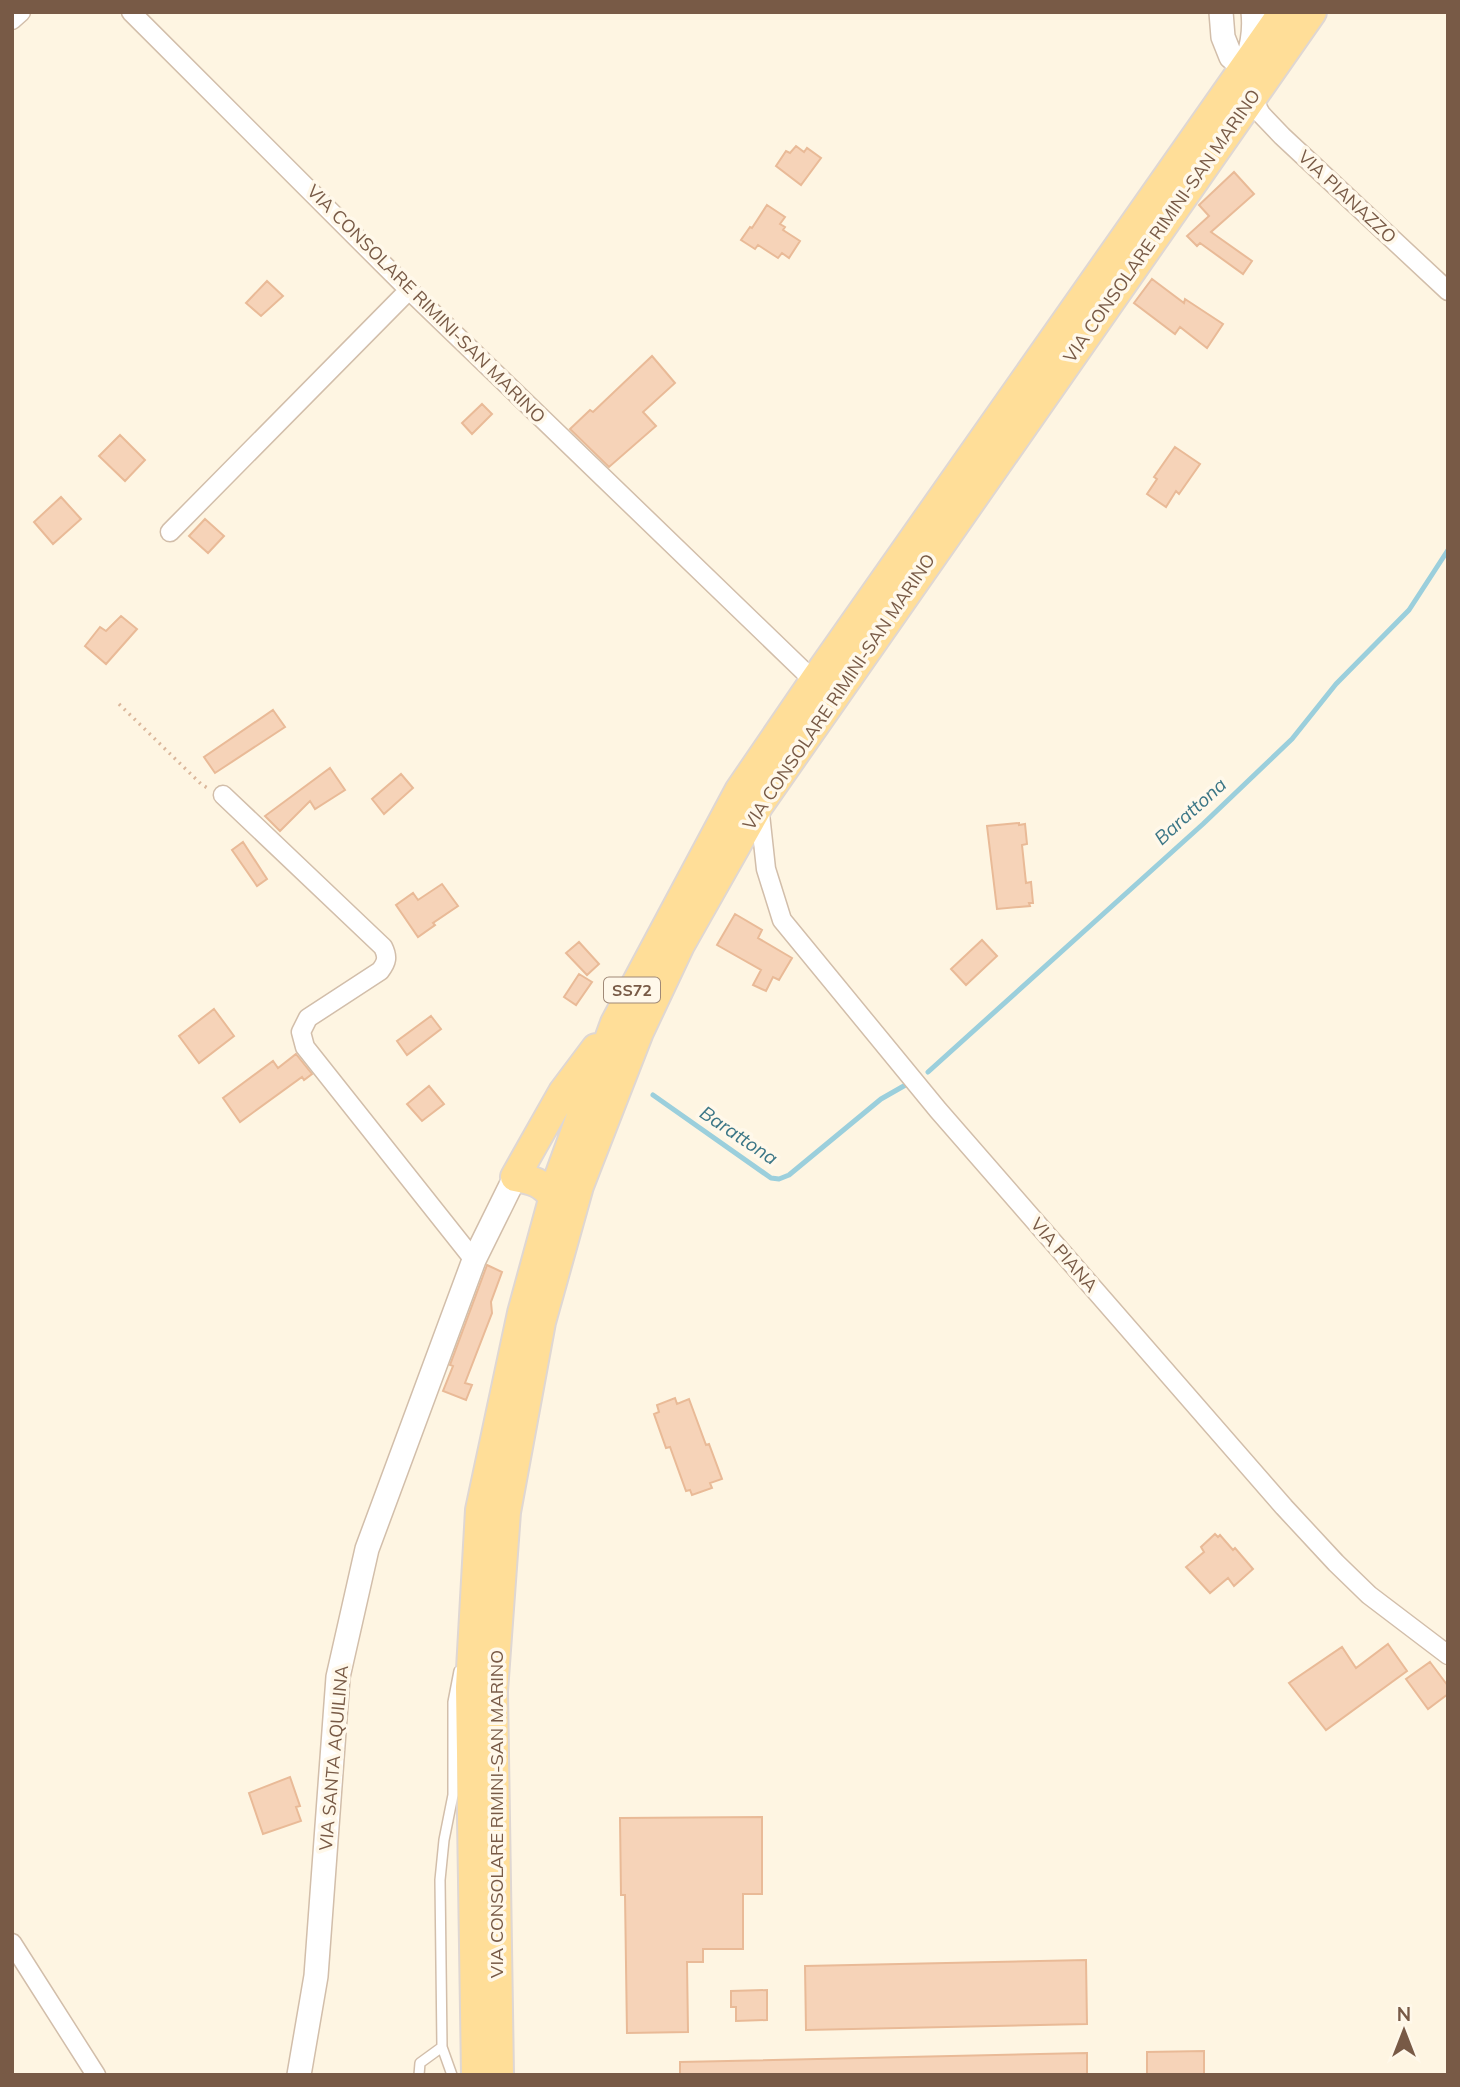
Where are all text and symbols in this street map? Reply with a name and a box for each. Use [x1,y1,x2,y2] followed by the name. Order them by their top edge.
[1058,85,1265,367] street label: VIA CONSOLARE RIMINI-SAN MARINO
[1293,145,1401,248] street label: VIA PIANAZZO
[302,179,551,428] street label: VIA CONSOLARE RIMINI-SAN MARINO
[737,549,940,834] street label: VIA CONSOLARE RIMINI-SAN MARINO
[1149,772,1231,850] water label: Barattona
[604,978,660,1002] road number: SS72
[695,1100,783,1170] water label: Barattona
[1026,1213,1103,1297] street label: VIA PIANA
[485,1650,508,1978] street label: VIA CONSOLARE RIMINI-SAN MARINO
[314,1664,353,1852] street label: VIA SANTA AQUILINA
[1369,1996,1439,2066] north arrow
[1397,2002,1411,2026] text: N

